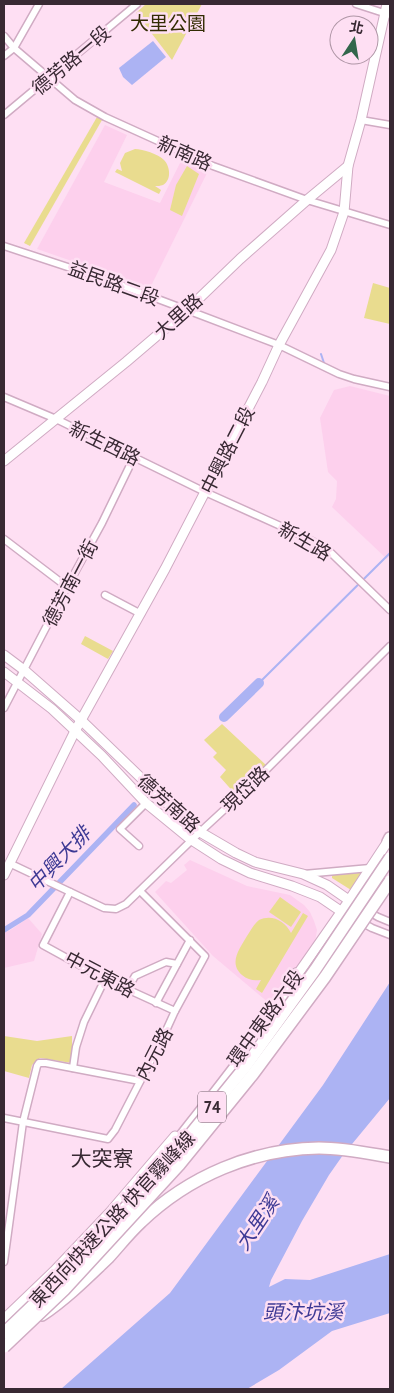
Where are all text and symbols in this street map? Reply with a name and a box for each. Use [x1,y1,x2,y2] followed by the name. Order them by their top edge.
[130,11,206,35] park label: 大里公園
[329,15,379,65] north arrow
[348,17,365,38] text: 北
[27,20,115,100] street label: 德芳路一段
[154,130,216,176] street label: 新南路
[65,255,163,311] street label: 益民路二段
[149,288,207,344] street label: 大里路
[195,402,259,498] street label: 中興路二段
[66,416,144,470] street label: 新生西路
[274,516,336,566] street label: 新生路
[37,535,103,631] street label: 德芳南一街
[216,761,274,817] street label: 現岱路
[133,769,205,837] street label: 德芳南路
[22,819,98,897] water label: 中興大排
[61,946,139,1002] street label: 中元東路
[222,965,308,1071] street label: 環中東路六段
[130,1023,178,1085] street label: 內元路
[198,1092,226,1122] road number: 74
[24,1126,200,1312] street label: 東西向快速公路 快官霧峰線
[71,1145,134,1172] district label: 大突寮
[229,1188,286,1255] water label: 大里溪
[263,1299,346,1325] water label: 頭汴坑溪

